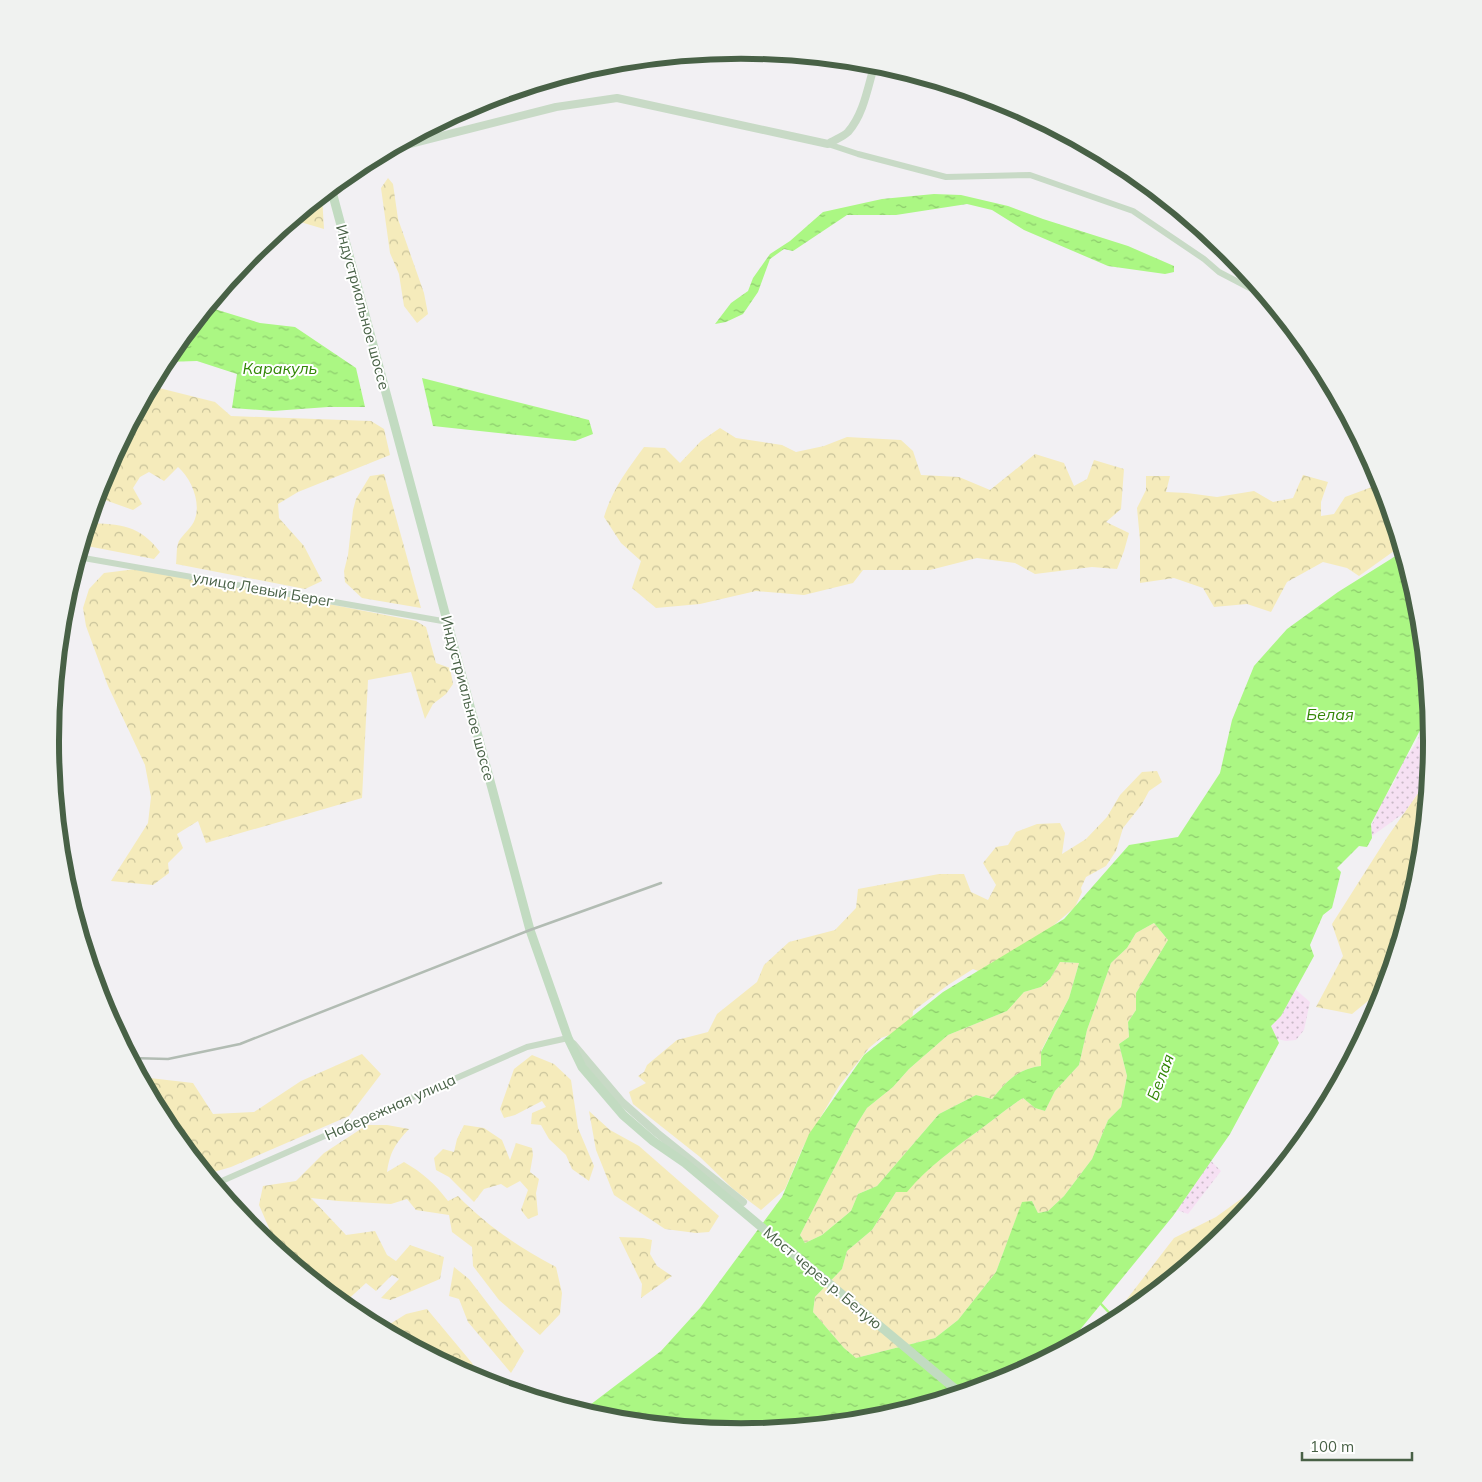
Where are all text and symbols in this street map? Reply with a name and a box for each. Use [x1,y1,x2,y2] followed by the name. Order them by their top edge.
[332,222,394,392] street label: Индустриальное шоссе
[243,358,318,378] water label: Каракуль
[191,567,335,611] street label: улица Левый Берег
[437,613,499,783] street label: Индустриальное шоссе
[1306,704,1354,724] water label: Белая
[1142,1051,1178,1103] water label: Белая
[322,1070,458,1144] street label: Набережная улица
[760,1223,886,1333] street label: Мост через р. Белую
[1302,1430,1412,1462] scale bar
[1310,1437,1354,1456] text: 100 m

